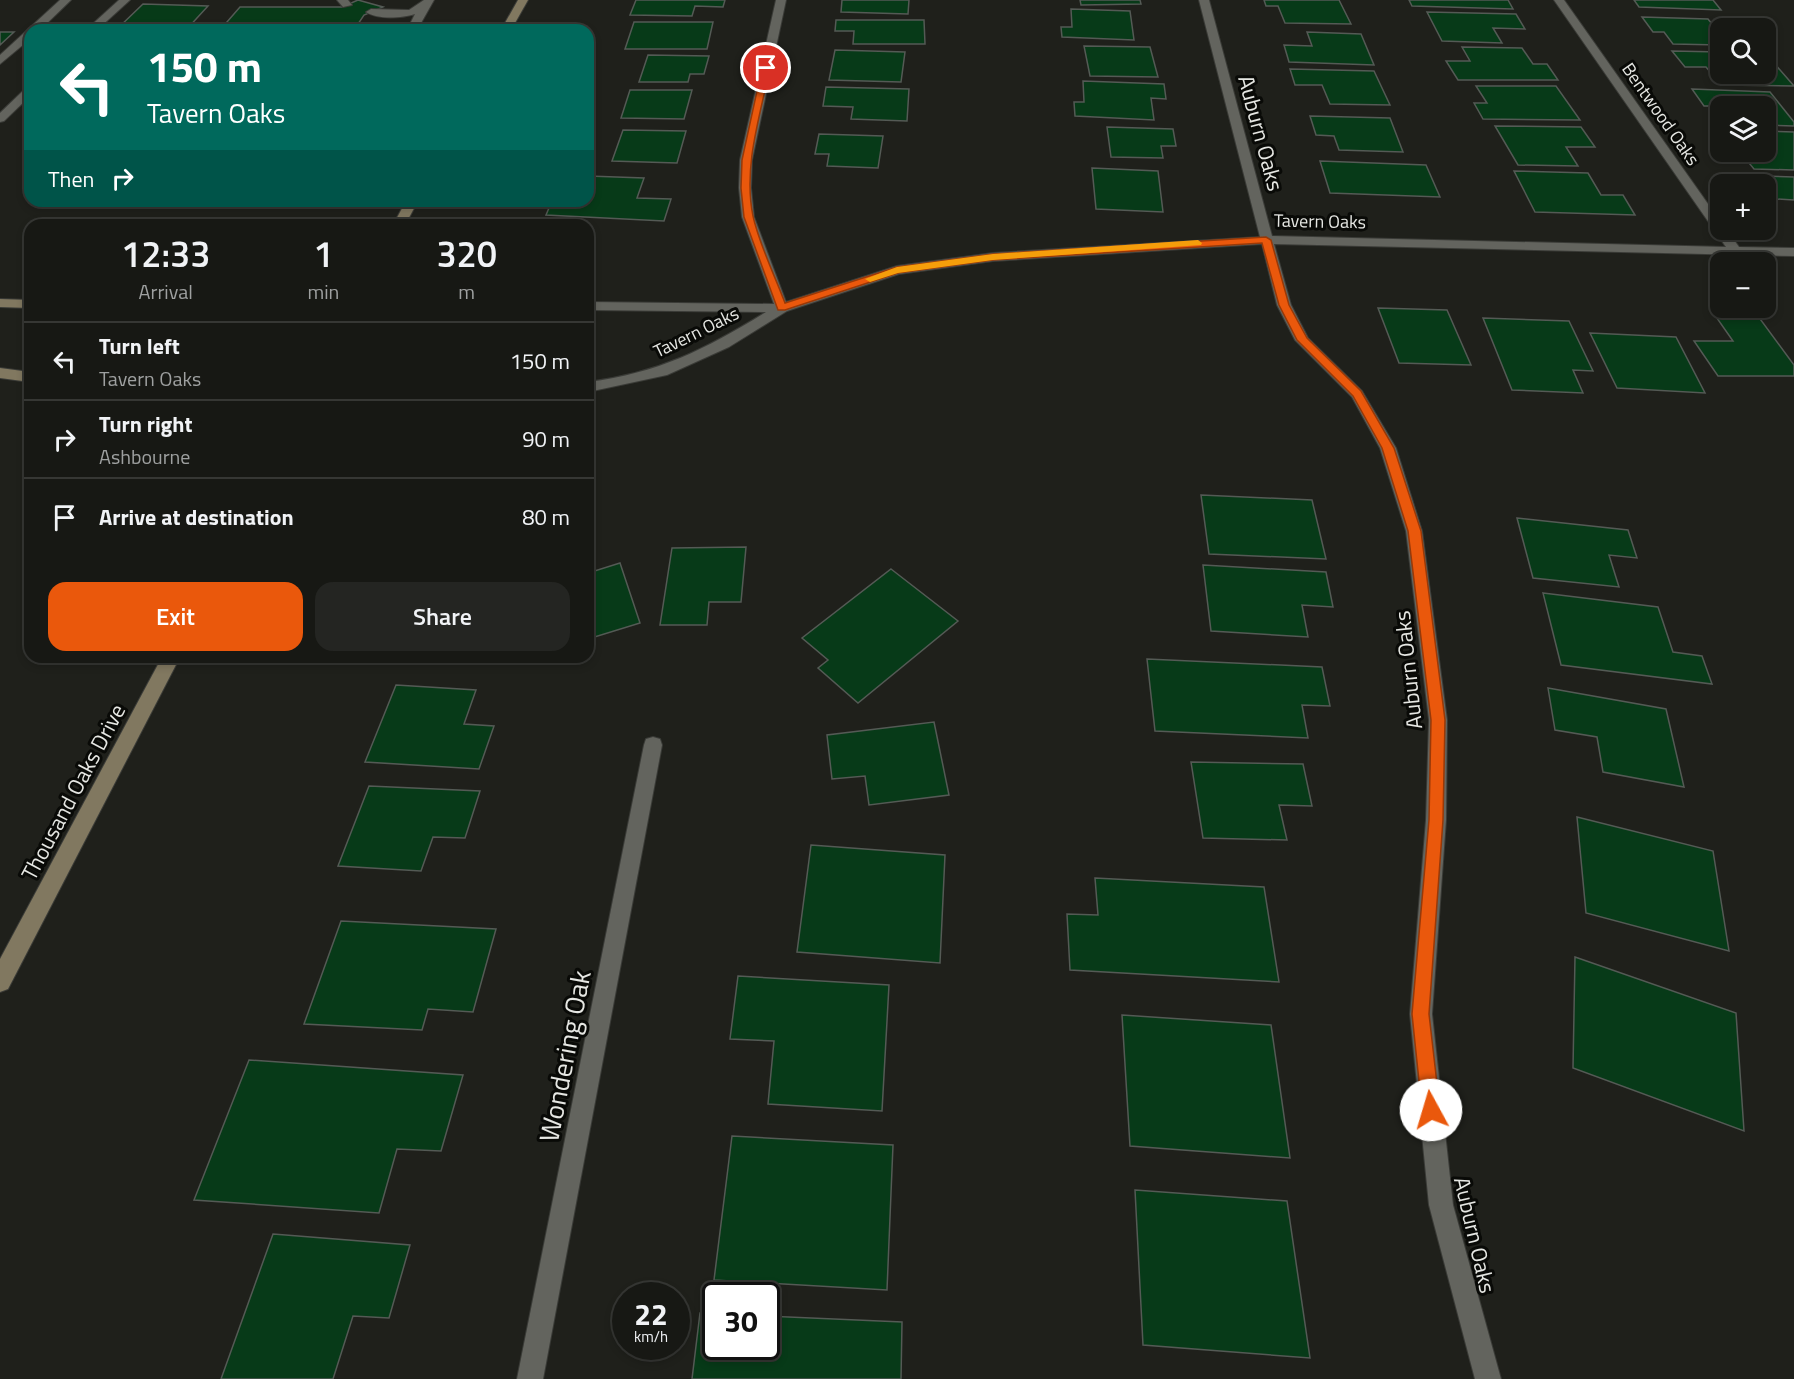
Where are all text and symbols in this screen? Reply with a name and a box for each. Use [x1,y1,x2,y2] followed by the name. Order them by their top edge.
[1710,18,1776,318] map controls
[1710,18,1776,84] button: search
[147,34,262,98] text: 150 m
[740,42,791,93] pin
[48,48,126,126] icon: left
[749,51,782,84] icon: arrive
[1615,57,1707,171] street label: Bentwood Oaks
[1229,71,1293,195] street label: Auburn Oaks
[147,92,285,133] text: Tavern Oaks
[1710,96,1776,162] button: layers
[48,162,94,196] text: Then
[106,162,139,195] icon: right
[1710,174,1776,240] button: +
[1274,207,1366,235] street label: Tavern Oaks
[121,226,210,281] text: 12:33
[313,226,333,281] text: 1
[436,226,497,281] text: 320
[1710,252,1776,318] button: −
[139,276,193,307] text: Arrival
[307,276,339,307] text: min
[458,276,475,307] text: m
[649,300,743,364] street label: Tavern Oaks
[99,329,180,363] text: Turn left
[510,344,570,378] text: 150 m
[48,345,81,378] icon: left
[99,363,201,394] text: Tavern Oaks
[99,407,193,441] text: Turn right
[522,422,570,456] text: 90 m
[48,423,81,456] icon: right
[99,441,190,472] text: Ashbourne
[99,500,294,534] text: Arrive at destination
[522,500,570,534] text: 80 m
[48,501,81,534] icon: arrive
[48,582,303,651] button: Exit
[315,582,570,651] button: Share
[1385,609,1431,731] street label: Auburn Oaks
[12,698,134,886] street label: Thousand Oaks Drive
[527,967,601,1145] street label: Wondering Oak
[1399,1078,1463,1142] position arrow
[1445,1173,1505,1297] street label: Auburn Oaks
[702,1282,780,1360] speed limit sign: 30
[634,1291,668,1337] text: 22
[634,1325,668,1348] text: km/h

